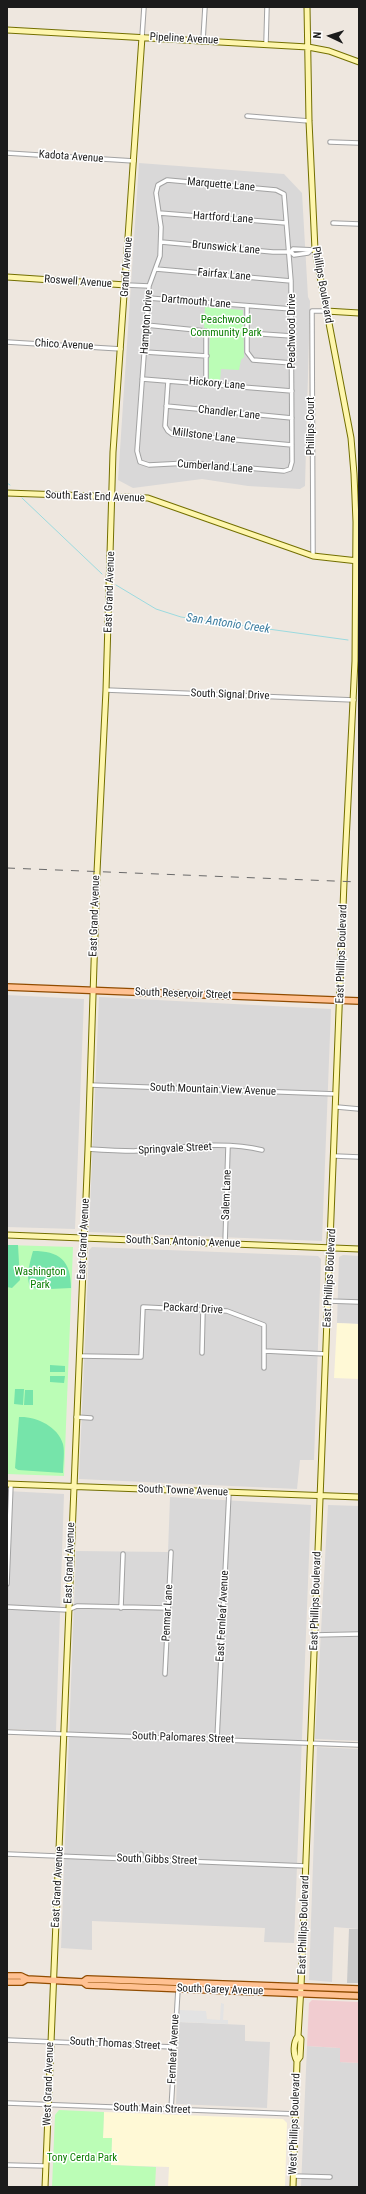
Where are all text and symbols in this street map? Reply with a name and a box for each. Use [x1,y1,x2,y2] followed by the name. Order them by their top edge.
[310,16,350,56] north arrow
[149,31,219,47] street label: Pipeline Avenue
[311,31,324,39] text: N
[38,148,104,166] street label: Kadota Avenue
[187,175,255,195] street label: Marquette Lane
[193,209,253,227] street label: Hartford Lane
[118,237,136,297] street label: Grand Avenue
[191,238,261,258] street label: Brunswick Lane
[309,246,335,324] street label: Phillips Boulevard
[197,266,251,284] street label: Fairfax Lane
[44,273,112,291] street label: Roswell Avenue
[138,289,156,355] street label: Hampton Drive
[161,292,231,312] street label: Dartmouth Lane
[285,294,299,368] street label: Peachwood Drive
[190,313,262,339] park label: Peachwood Community Park
[34,337,94,353] street label: Chico Avenue
[188,375,246,393] street label: Hickory Lane
[304,397,318,455] street label: Phillips Court
[197,403,261,423] street label: Chandler Lane
[172,426,236,446] street label: Millstone Lane
[177,458,253,476] street label: Cumberland Lane
[45,489,145,505] street label: South East End Avenue
[102,551,118,633] street label: East Grand Avenue
[185,611,271,637] water label: San Antonio Creek
[190,687,270,703] street label: South Signal Drive
[87,875,103,957] street label: East Grand Avenue
[334,904,350,1004] street label: East Phillips Boulevard
[135,986,231,1002] street label: South Reservoir Street
[150,1081,276,1099] street label: South Mountain View Avenue
[138,1140,212,1158] street label: Springvale Street
[220,1170,234,1220] street label: Salem Lane
[75,1198,93,1280] street label: East Grand Avenue
[321,1228,339,1328] street label: East Phillips Boulevard
[126,1233,240,1251] street label: South San Antonio Avenue
[14,1265,66,1291] park label: Washington Park
[163,1301,223,1317] street label: Packard Drive
[138,1483,228,1499] street label: South Towne Avenue
[62,1522,78,1604] street label: East Grand Avenue
[308,1551,324,1651] street label: East Phillips Boulevard
[214,1570,232,1662] street label: East Fernleaf Avenue
[160,1584,176,1642] street label: Penmar Lane
[132,1730,234,1746] street label: South Palomares Street
[49,1846,67,1928] street label: East Grand Avenue
[116,1852,198,1868] street label: South Gibbs Street
[296,1875,312,1975] street label: East Phillips Boulevard
[177,1982,263,1998] street label: South Garey Avenue
[166,2014,182,2084] street label: Fernleaf Avenue
[69,2035,161,2053] street label: South Thomas Street
[41,2042,57,2126] street label: West Grand Avenue
[287,2073,303,2175] street label: West Phillips Boulevard
[113,2101,191,2117] street label: South Main Street
[47,2151,117,2165] park label: Tony Cerda Park

